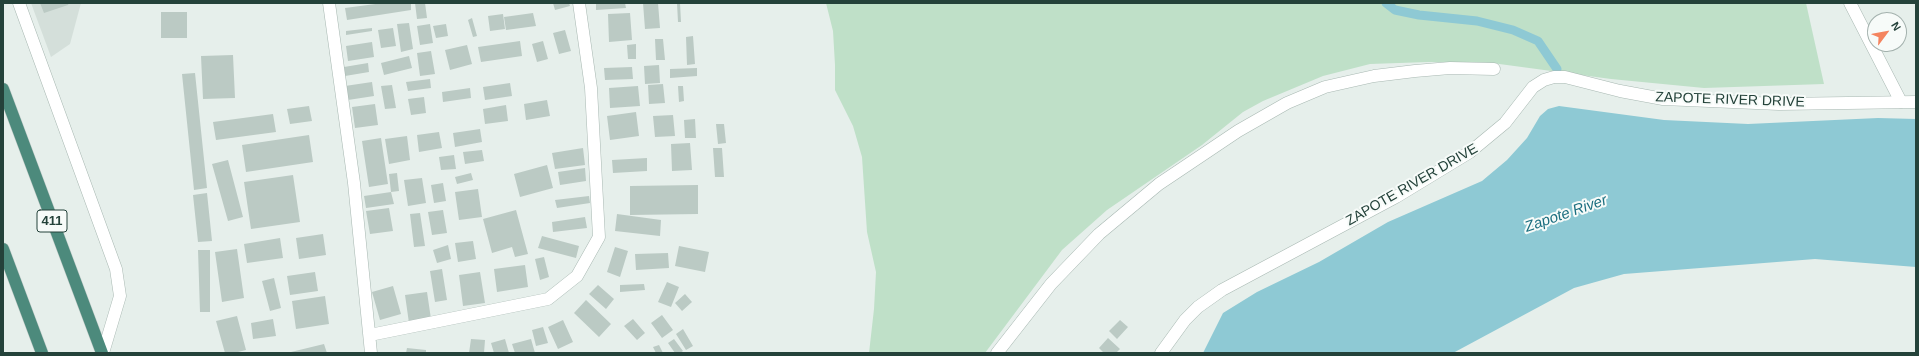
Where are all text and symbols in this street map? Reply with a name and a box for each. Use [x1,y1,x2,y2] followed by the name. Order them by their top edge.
[1867,12,1907,52] north arrow
[1889,20,1904,33] text: N
[1655,89,1805,111] street label: ZAPOTE RIVER DRIVE
[1343,140,1481,230] street label: ZAPOTE RIVER DRIVE
[1522,192,1610,236] water label: Zapote River
[37,210,67,232] road number: 411

